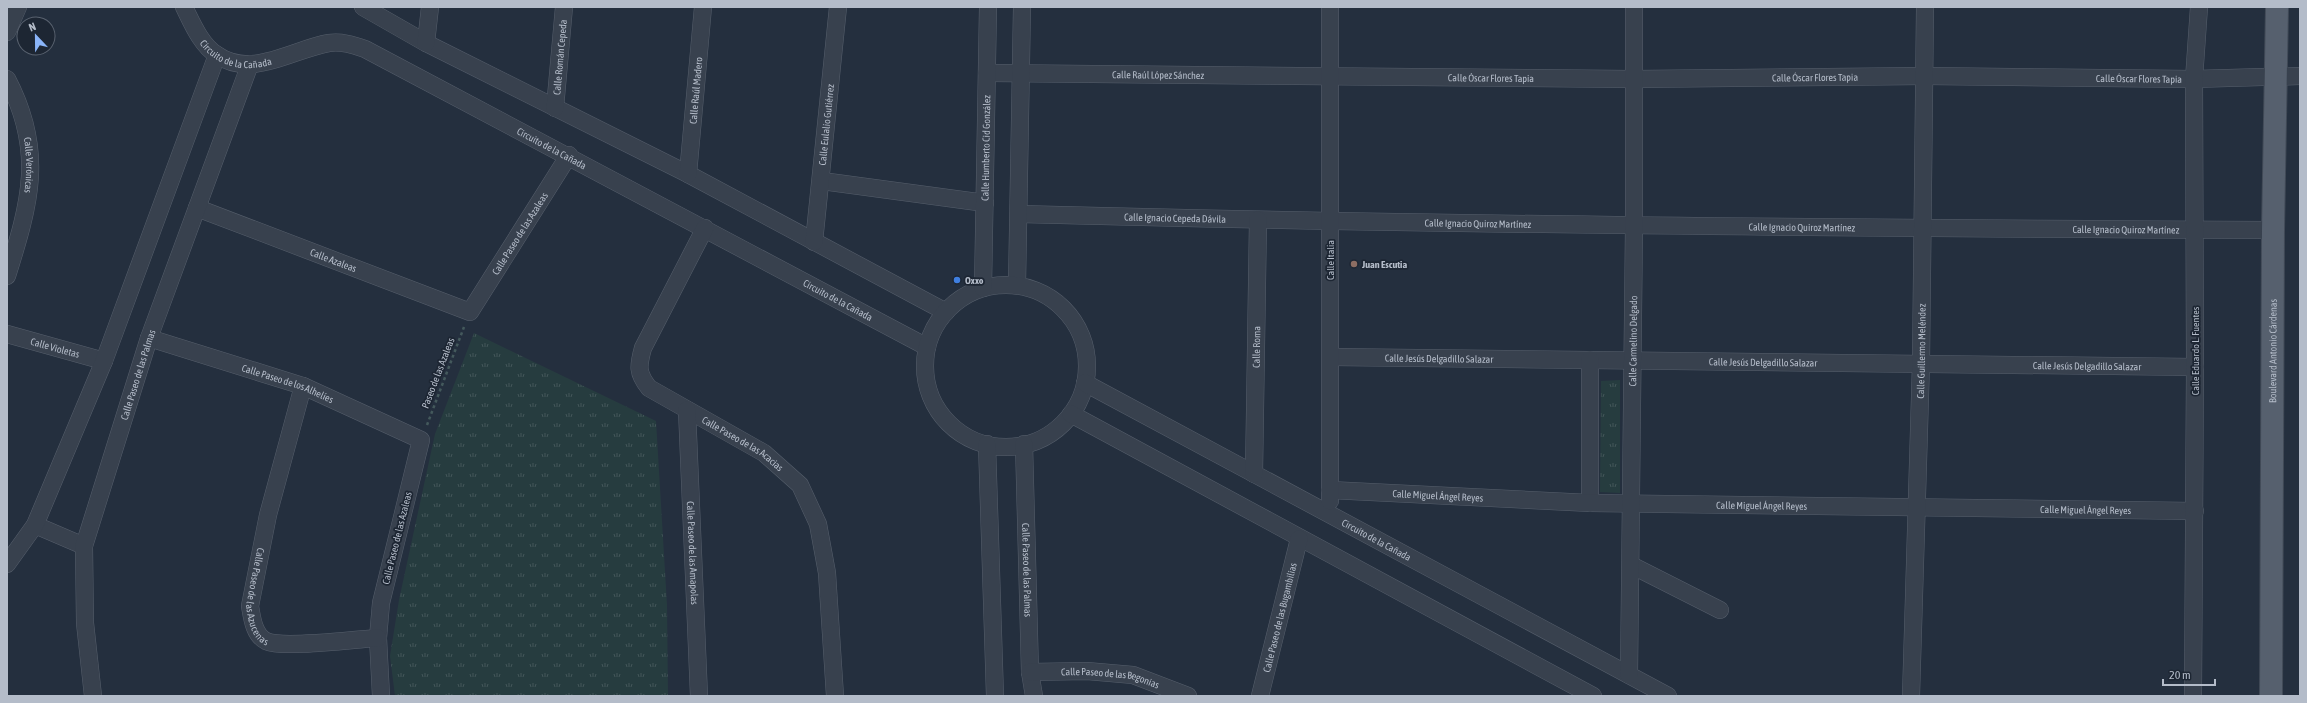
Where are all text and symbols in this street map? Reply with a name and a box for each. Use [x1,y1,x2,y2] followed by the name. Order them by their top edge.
[16,16,56,56] north arrow
[551,19,568,95] street label: Calle Román Cepeda
[27,20,38,34] text: N
[198,37,273,70] street label: Circuito de la Cañada
[687,56,704,124] street label: Calle Raúl Madero
[1112,69,1204,81] street label: Calle Raúl López Sánchez
[1772,71,1858,83] street label: Calle Óscar Flores Tapia
[1448,72,1534,84] street label: Calle Óscar Flores Tapia
[2096,72,2182,84] street label: Calle Óscar Flores Tapia
[816,83,836,166] street label: Calle Eulalio Gutiérrez
[979,95,992,201] street label: Calle Humberto Cid González
[515,125,589,171] street label: Circuito de la Cañada
[22,136,36,194] street label: Calle Verónicas
[490,190,550,277] street label: Calle Paseo de las Azaleas
[1124,211,1226,224] street label: Calle Ignacio Cepeda Dávila
[1424,217,1532,229] street label: Calle Ignacio Quiroz Martínez
[1748,221,1856,233] street label: Calle Ignacio Quiroz Martínez
[2072,223,2180,235] street label: Calle Ignacio Quiroz Martínez
[1325,240,1336,280] street label: Calle Italia
[309,246,359,274] street label: Calle Azaleas
[1349,259,1359,269] marker: Juan Escutia
[1361,259,1407,270] place label: Juan Escutia
[952,275,962,285] marker: Oxxo
[965,275,984,286] place label: Oxxo
[801,277,875,323] street label: Circuito de la Cañada
[1627,295,1639,387] street label: Calle Carmelino Delgado
[2267,298,2278,403] street label: Boulevard Antonio Cárdenas
[1914,303,1927,399] street label: Calle Guillermo Meléndez
[2190,306,2201,395] street label: Calle Eduardo L. Fuentes
[1250,326,1262,368] street label: Calle Roma
[118,328,157,421] street label: Calle Paseo de las Palmas
[29,335,81,360] street label: Calle Violetas
[419,336,457,410] street label: Paseo de las Azaleas
[1385,352,1494,364] street label: Calle Jesús Delgadillo Salazar
[1709,356,1818,368] street label: Calle Jesús Delgadillo Salazar
[2033,360,2142,372] street label: Calle Jesús Delgadillo Salazar
[241,362,336,405] street label: Calle Paseo de los Alhelíes
[700,414,786,473] street label: Calle Paseo de las Acacias
[1392,488,1484,503] street label: Calle Miguel Ángel Reyes
[380,490,414,585] street label: Calle Paseo de las Azaleas
[1716,499,1808,511] street label: Calle Miguel Ángel Reyes
[685,501,701,605] street label: Calle Paseo de las Amapolas
[2040,503,2132,516] street label: Calle Miguel Ángel Reyes
[1340,517,1413,563] street label: Circuito de la Cañada
[1021,523,1034,618] street label: Calle Paseo de las Palmas
[244,547,271,647] street label: Calle Paseo de las Azucenas
[1261,561,1299,673] street label: Calle Paseo de las Bugambilias
[2163,661,2215,687] scale bar
[1061,665,1161,690] street label: Calle Paseo de las Begonias
[2169,668,2191,682] text: 20 m

